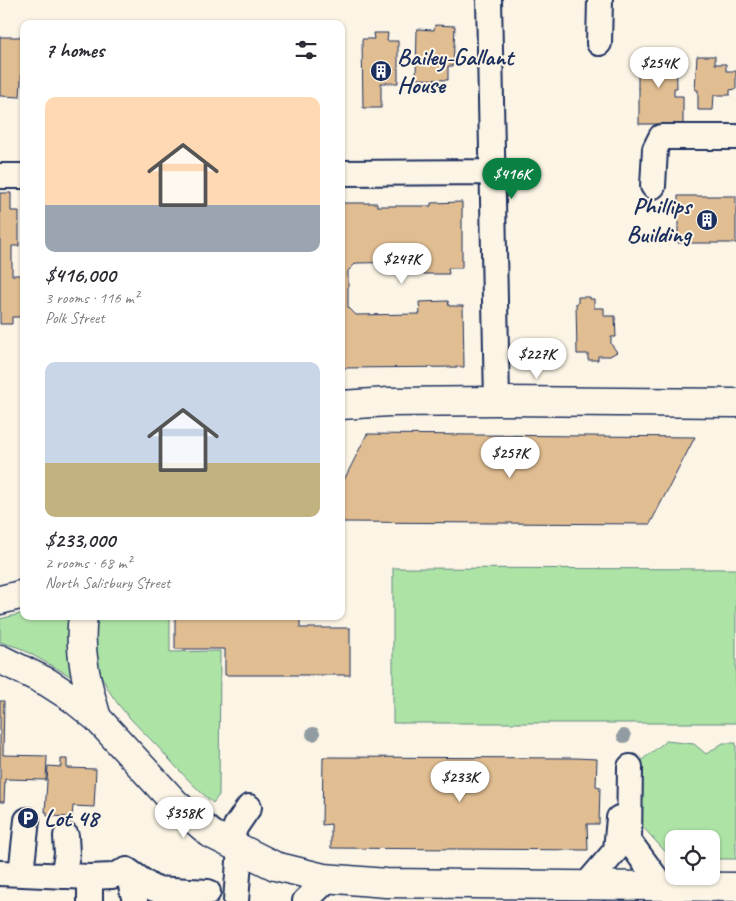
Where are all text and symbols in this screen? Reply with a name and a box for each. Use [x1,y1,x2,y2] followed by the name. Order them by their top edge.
[292,36,320,64] icon: filters
[45,37,104,63] text: 7 homes
[397,42,516,100] place label: Bailey-Gallant House
[624,46,694,89] pin: $254K
[641,53,677,73] text: $254K
[369,59,393,83] building icon: Bailey-Gallant House
[138,130,228,220] icon: home
[477,158,547,200] pin: $416K
[493,164,531,184] text: $416K
[626,191,694,249] place label: Phillips Building
[695,208,719,232] building icon: Phillips Building
[367,242,437,285] pin: $247K
[384,249,420,269] text: $247K
[45,262,116,288] text: $416,000
[45,288,139,308] text: 3 rooms · 116 m²
[45,308,105,328] text: Polk Street
[502,338,572,380] pin: $227K
[519,344,555,364] text: $227K
[138,395,228,485] icon: home
[475,436,545,479] pin: $257K
[492,443,528,463] text: $257K
[45,527,115,553] text: $233,000
[45,553,131,573] text: 2 rooms · 68 m²
[45,573,170,593] text: North Salisbury Street
[425,760,495,803] pin: $233K
[442,767,478,787] text: $233K
[149,796,219,839] pin: $358K
[44,803,101,833] place label: Lot 48
[166,803,202,823] text: $358K
[16,806,40,830] parking icon: Lot 48
[665,830,720,885] map controls
[665,830,720,885] button: locate

